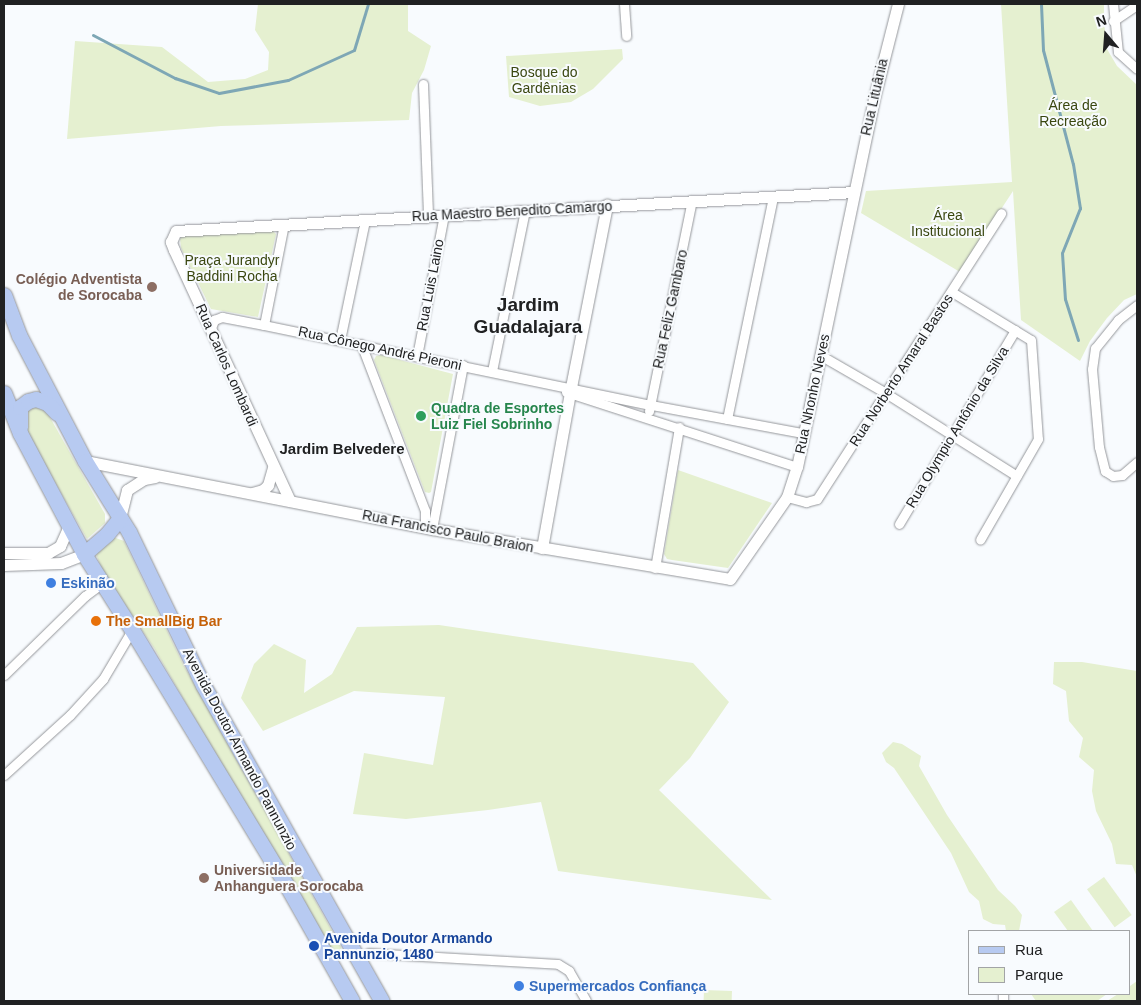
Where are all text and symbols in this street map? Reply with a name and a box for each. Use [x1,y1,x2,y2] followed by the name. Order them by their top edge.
[1081,10,1131,60] north arrow
[1094,12,1109,30] text: N
[857,57,891,137] street label: Rua Lituânia
[511,64,577,96] park label: Bosque do Gardênias
[1039,97,1107,130] park label: Área de Recreação
[411,197,613,225] street label: Rua Maestro Benedito Camargo
[911,207,985,240] park label: Área Institucional
[413,238,447,332] street label: Rua Luis Laino
[649,248,691,370] street label: Rua Feliz Gambaro
[185,252,279,284] park label: Praça Jurandyr Baddini Rocha
[15,271,142,304] place label: Colégio Adventista de Sorocaba
[146,281,158,293] marker: Colégio Adventista de Sorocaba
[845,290,957,450] street label: Rua Norberto Amaral Bastos
[474,294,582,338] district label: Jardim Guadalajara
[192,301,262,429] street label: Rua Carlos Lombardi
[296,322,464,374] street label: Rua Cônego André Pieroni
[791,332,833,456] street label: Rua Nhonho Neves
[902,343,1012,511] street label: Rua Olympio Antônio da Silva
[431,400,564,432] place label: Quadra de Esportes Luiz Fiel Sobrinho
[415,410,427,422] marker: Quadra de Esportes Luiz Fiel Sobrinho
[279,440,405,458] district label: Jardim Belvedere
[361,506,535,556] street label: Rua Francisco Paulo Braion
[61,575,115,591] place label: Eskinão
[45,577,57,589] marker: Eskinão
[106,613,222,629] place label: The SmallBig Bar
[90,615,102,627] marker: The SmallBig Bar
[179,645,301,853] street label: Avenida Doutor Armando Pannunzio
[214,862,363,894] place label: Universidade Anhanguera Sorocaba
[198,872,210,884] marker: Universidade Anhanguera Sorocaba
[324,930,493,962] place label: Avenida Doutor Armando Pannunzio, 1480
[968,930,1131,995] legend
[308,940,320,952] marker: Avenida Doutor Armando Pannunzio, 1480
[1015,941,1043,958] text: Rua
[1015,966,1063,983] text: Parque
[529,978,706,994] place label: Supermercados Confiança
[513,980,525,992] marker: Supermercados Confiança

